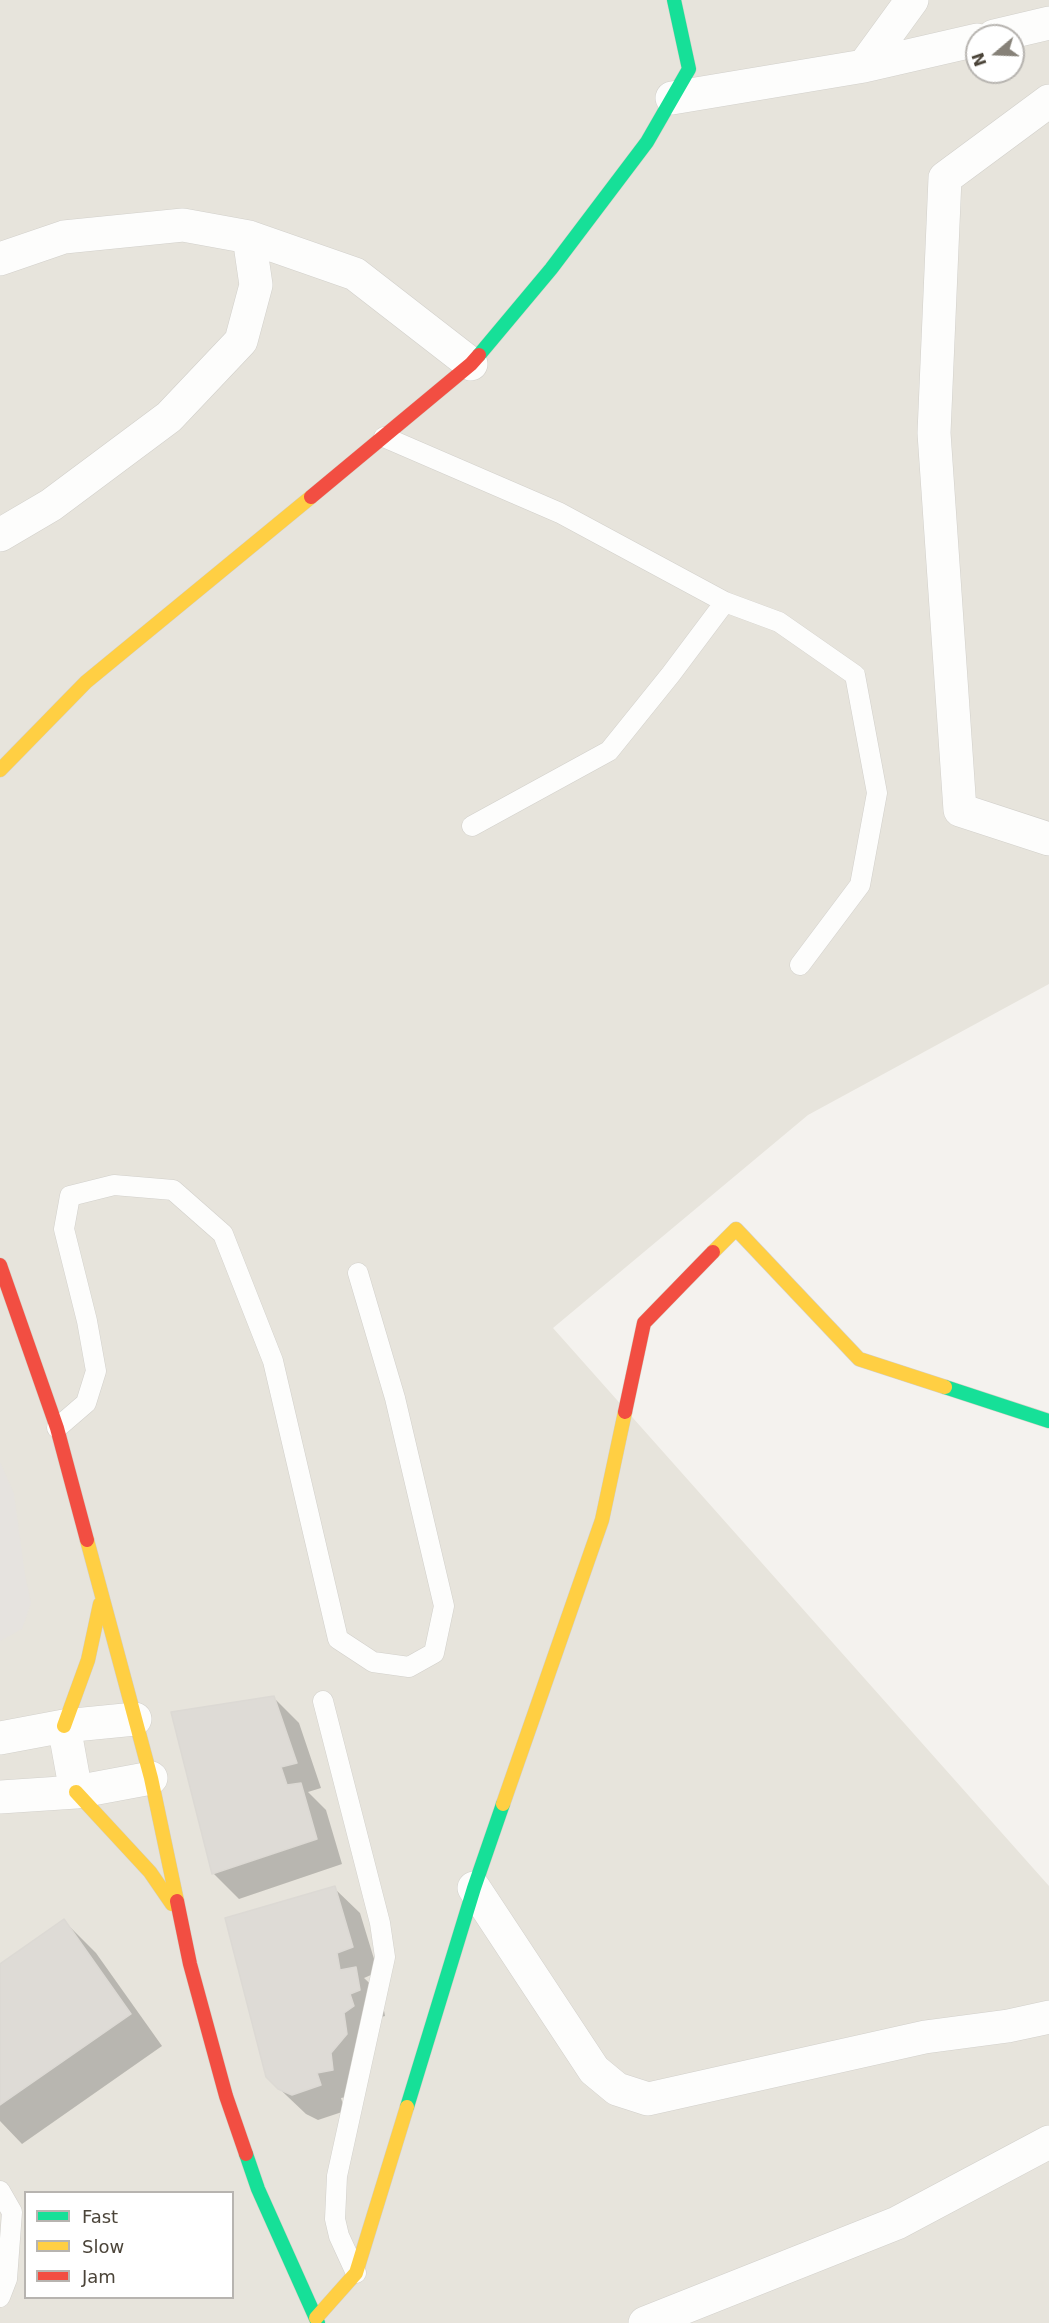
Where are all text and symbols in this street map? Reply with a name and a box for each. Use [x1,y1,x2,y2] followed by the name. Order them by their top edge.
[965,24,1025,84] north arrow
[968,50,991,69] text: N
[24,2191,234,2299] legend
[82,2206,118,2227] text: Fast
[82,2236,124,2257] text: Slow
[82,2266,116,2287] text: Jam

